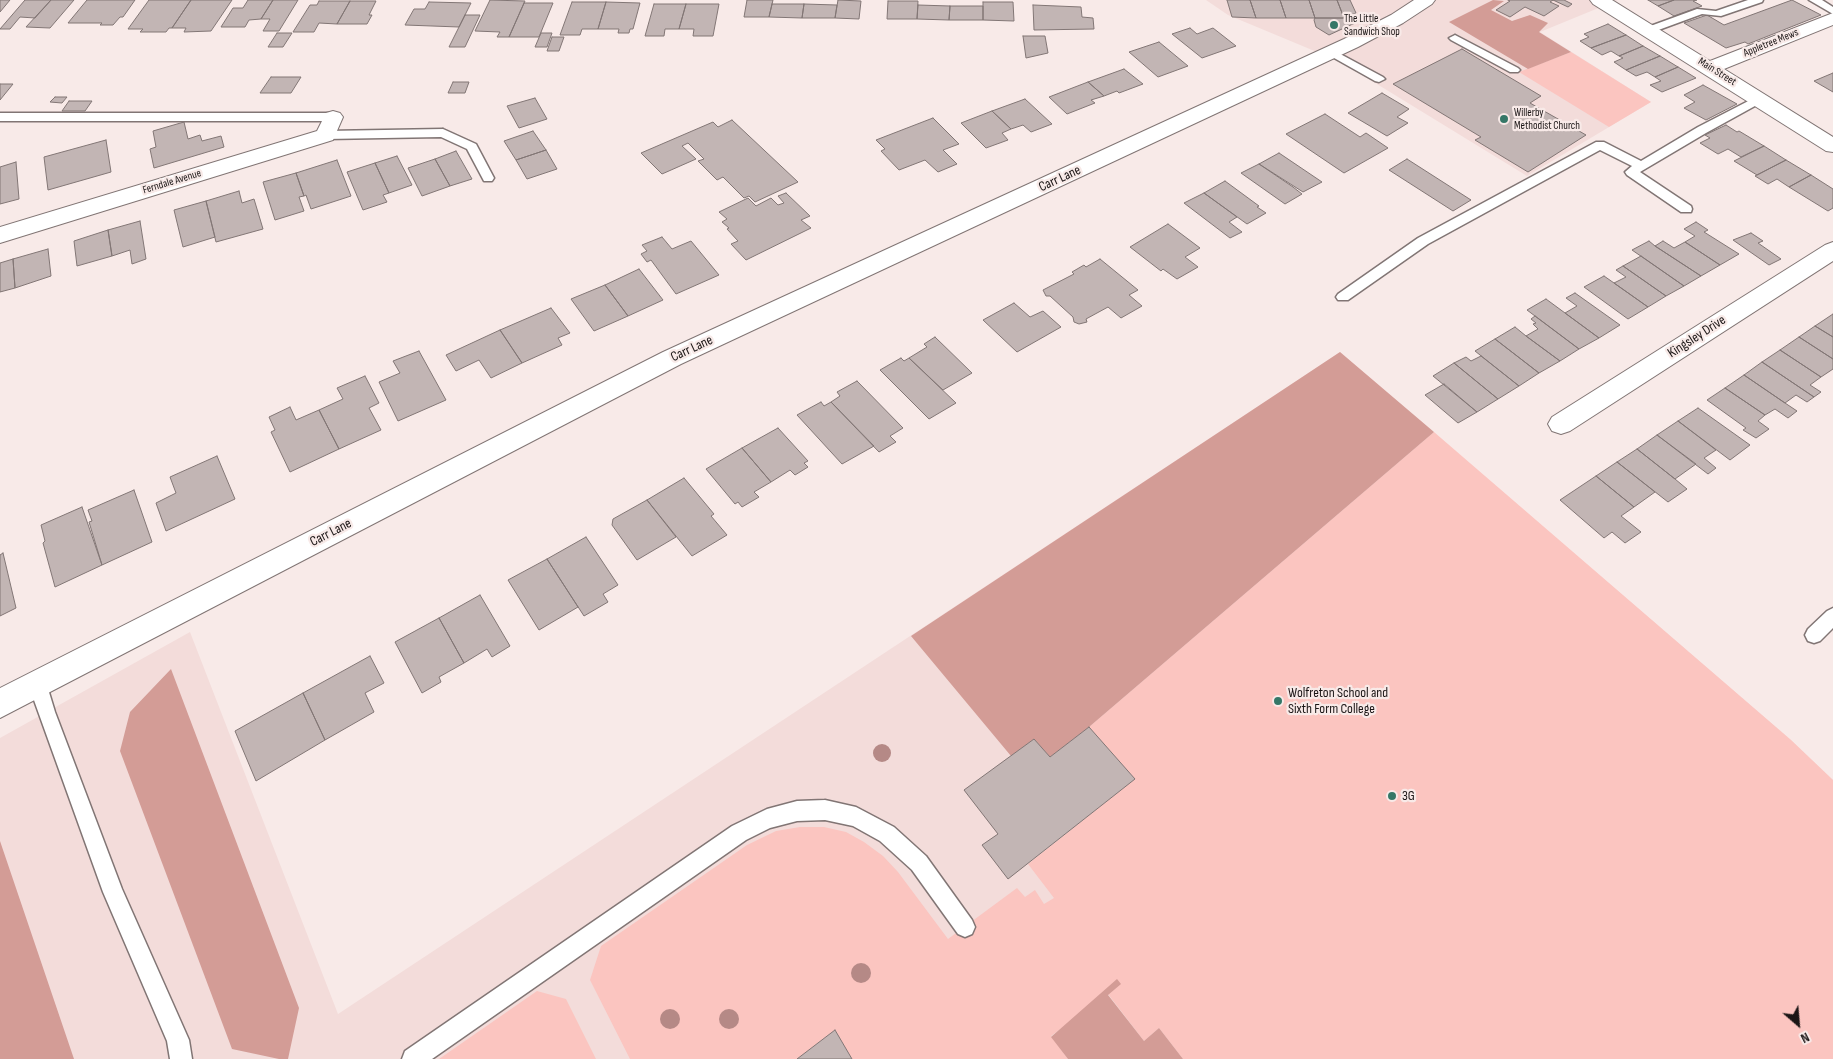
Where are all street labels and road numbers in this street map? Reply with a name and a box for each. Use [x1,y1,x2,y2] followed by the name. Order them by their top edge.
[1741,26,1801,60] street label: Appletree Mews
[1695,55,1739,89] street label: Main Street
[1036,162,1084,196] street label: Carr Lane
[141,167,203,197] street label: Ferndale Avenue
[1665,312,1729,362] street label: Kingsley Drive
[668,332,716,366] street label: Carr Lane
[307,515,355,551] street label: Carr Lane

